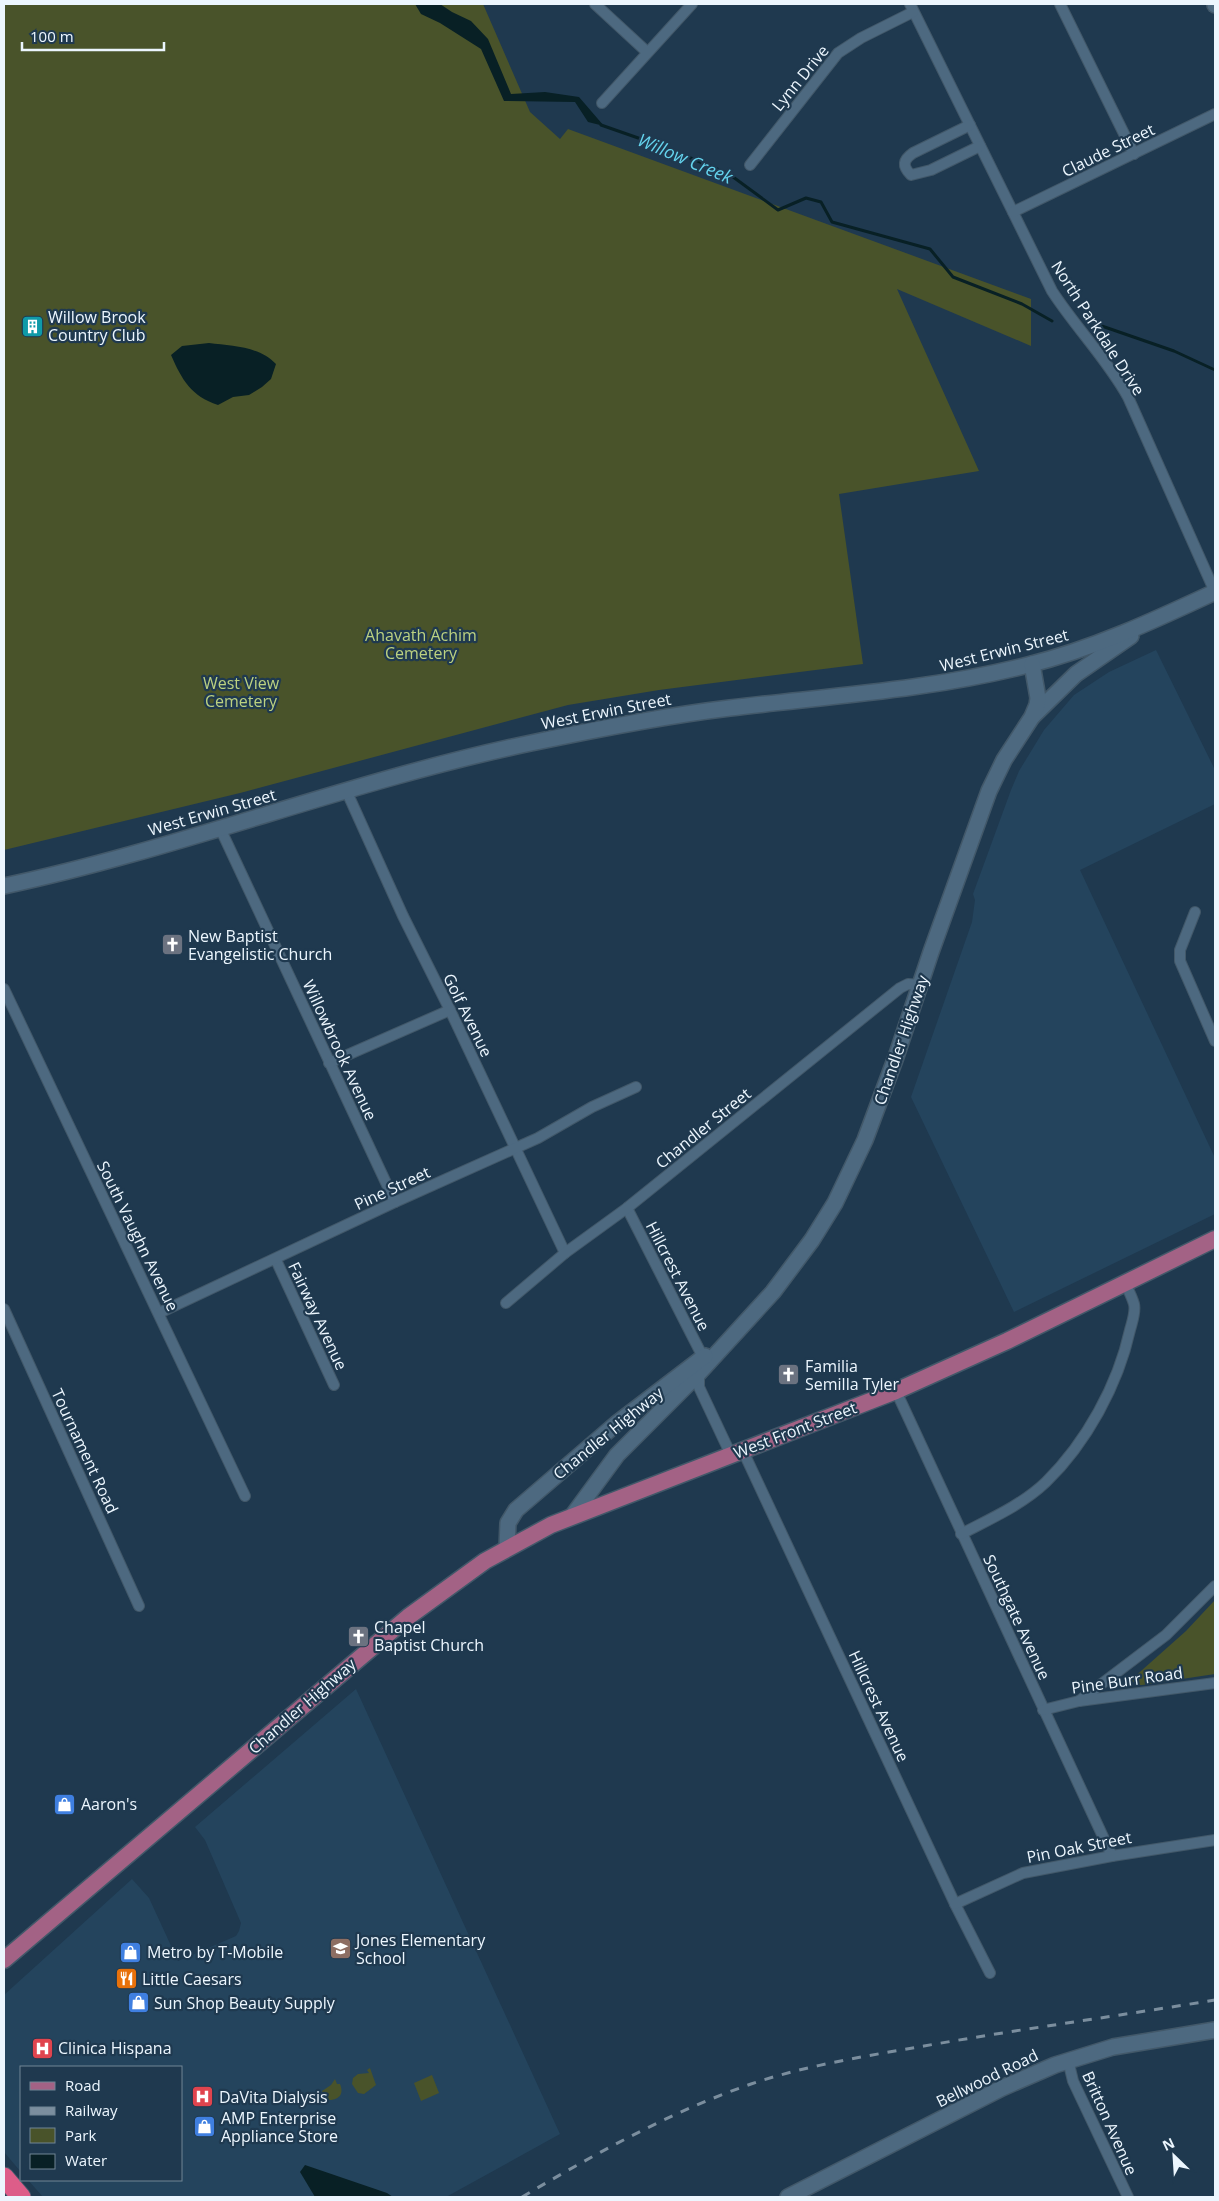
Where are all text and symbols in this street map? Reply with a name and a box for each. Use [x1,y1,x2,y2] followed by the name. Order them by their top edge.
[22,20,165,52] scale bar
[30,26,74,46] text: 100 m
[766,40,834,116] street label: Lynn Drive
[1058,118,1158,182] street label: Claude Street
[634,127,738,189] water label: Willow Creek
[1046,256,1150,400] street label: North Parkdale Drive
[48,306,146,346] place label: Willow Brook Country Club
[20,314,44,338] building icon: Willow Brook Country Club
[937,623,1071,677] street label: West Erwin Street
[365,624,477,664] park label: Ahavath Achim Cemetery
[203,672,280,712] park label: West View Cemetery
[539,688,673,734] street label: West Erwin Street
[146,783,279,841] street label: West Erwin Street
[188,925,332,965] place label: New Baptist Evangelistic Church
[160,933,184,957] church icon: New Baptist Evangelistic Church
[438,969,498,1061] street label: Golf Avenue
[869,971,934,1108] street label: Chandler Highway
[298,976,382,1124] street label: Willowbrook Avenue
[651,1083,756,1173] street label: Chandler Street
[92,1157,184,1315] street label: South Vaughn Avenue
[351,1161,434,1215] street label: Pine Street
[641,1217,715,1335] street label: Hillcrest Avenue
[283,1258,353,1374] street label: Fairway Avenue
[805,1355,900,1395] place label: Familia Semilla Tyler
[777,1363,801,1387] church icon: Familia Semilla Tyler
[548,1381,668,1484] street label: Chandler Highway
[46,1385,124,1517] street label: Tournament Road
[730,1396,860,1464] street label: West Front Street
[978,1551,1056,1683] street label: Southgate Avenue
[374,1616,484,1656] place label: Chapel Baptist Church
[346,1624,370,1648] church icon: Chapel Baptist Church
[844,1647,914,1765] street label: Hillcrest Avenue
[244,1653,361,1759] street label: Chandler Highway
[1070,1661,1184,1699] street label: Pine Burr Road
[53,1792,77,1816] shop icon: Aaron's
[81,1793,137,1815] place label: Aaron's
[1025,1826,1134,1868] street label: Pin Oak Street
[354,1929,486,1969] place label: Jones Elementary School
[328,1937,352,1961] school or university icon: Jones Elementary School
[119,1940,143,1964] shop icon: Metro by T-Mobile
[147,1941,283,1963] place label: Metro by T-Mobile
[114,1967,138,1991] restaurant icon: Little Caesars
[142,1968,242,1990] place label: Little Caesars
[126,1991,150,2015] shop icon: Sun Shop Beauty Supply
[154,1992,336,2014] place label: Sun Shop Beauty Supply
[30,2036,54,2060] hospital icon: Clinica Hispana
[58,2037,172,2059] place label: Clinica Hispana
[932,2044,1042,2112] street label: Bellwood Road
[20,2066,182,2181] legend
[1077,2068,1143,2178] street label: Britton Avenue
[65,2075,101,2095] text: Road
[191,2085,215,2109] hospital icon: DaVita Dialysis
[219,2086,328,2108] place label: DaVita Dialysis
[65,2100,118,2120] text: Railway
[221,2107,338,2147] place label: AMP Enterprise Appliance Store
[193,2115,217,2139] shop icon: AMP Enterprise Appliance Store
[65,2125,96,2145] text: Park
[1149,2131,1199,2181] north arrow
[1159,2133,1177,2155] text: N
[65,2150,107,2170] text: Water

